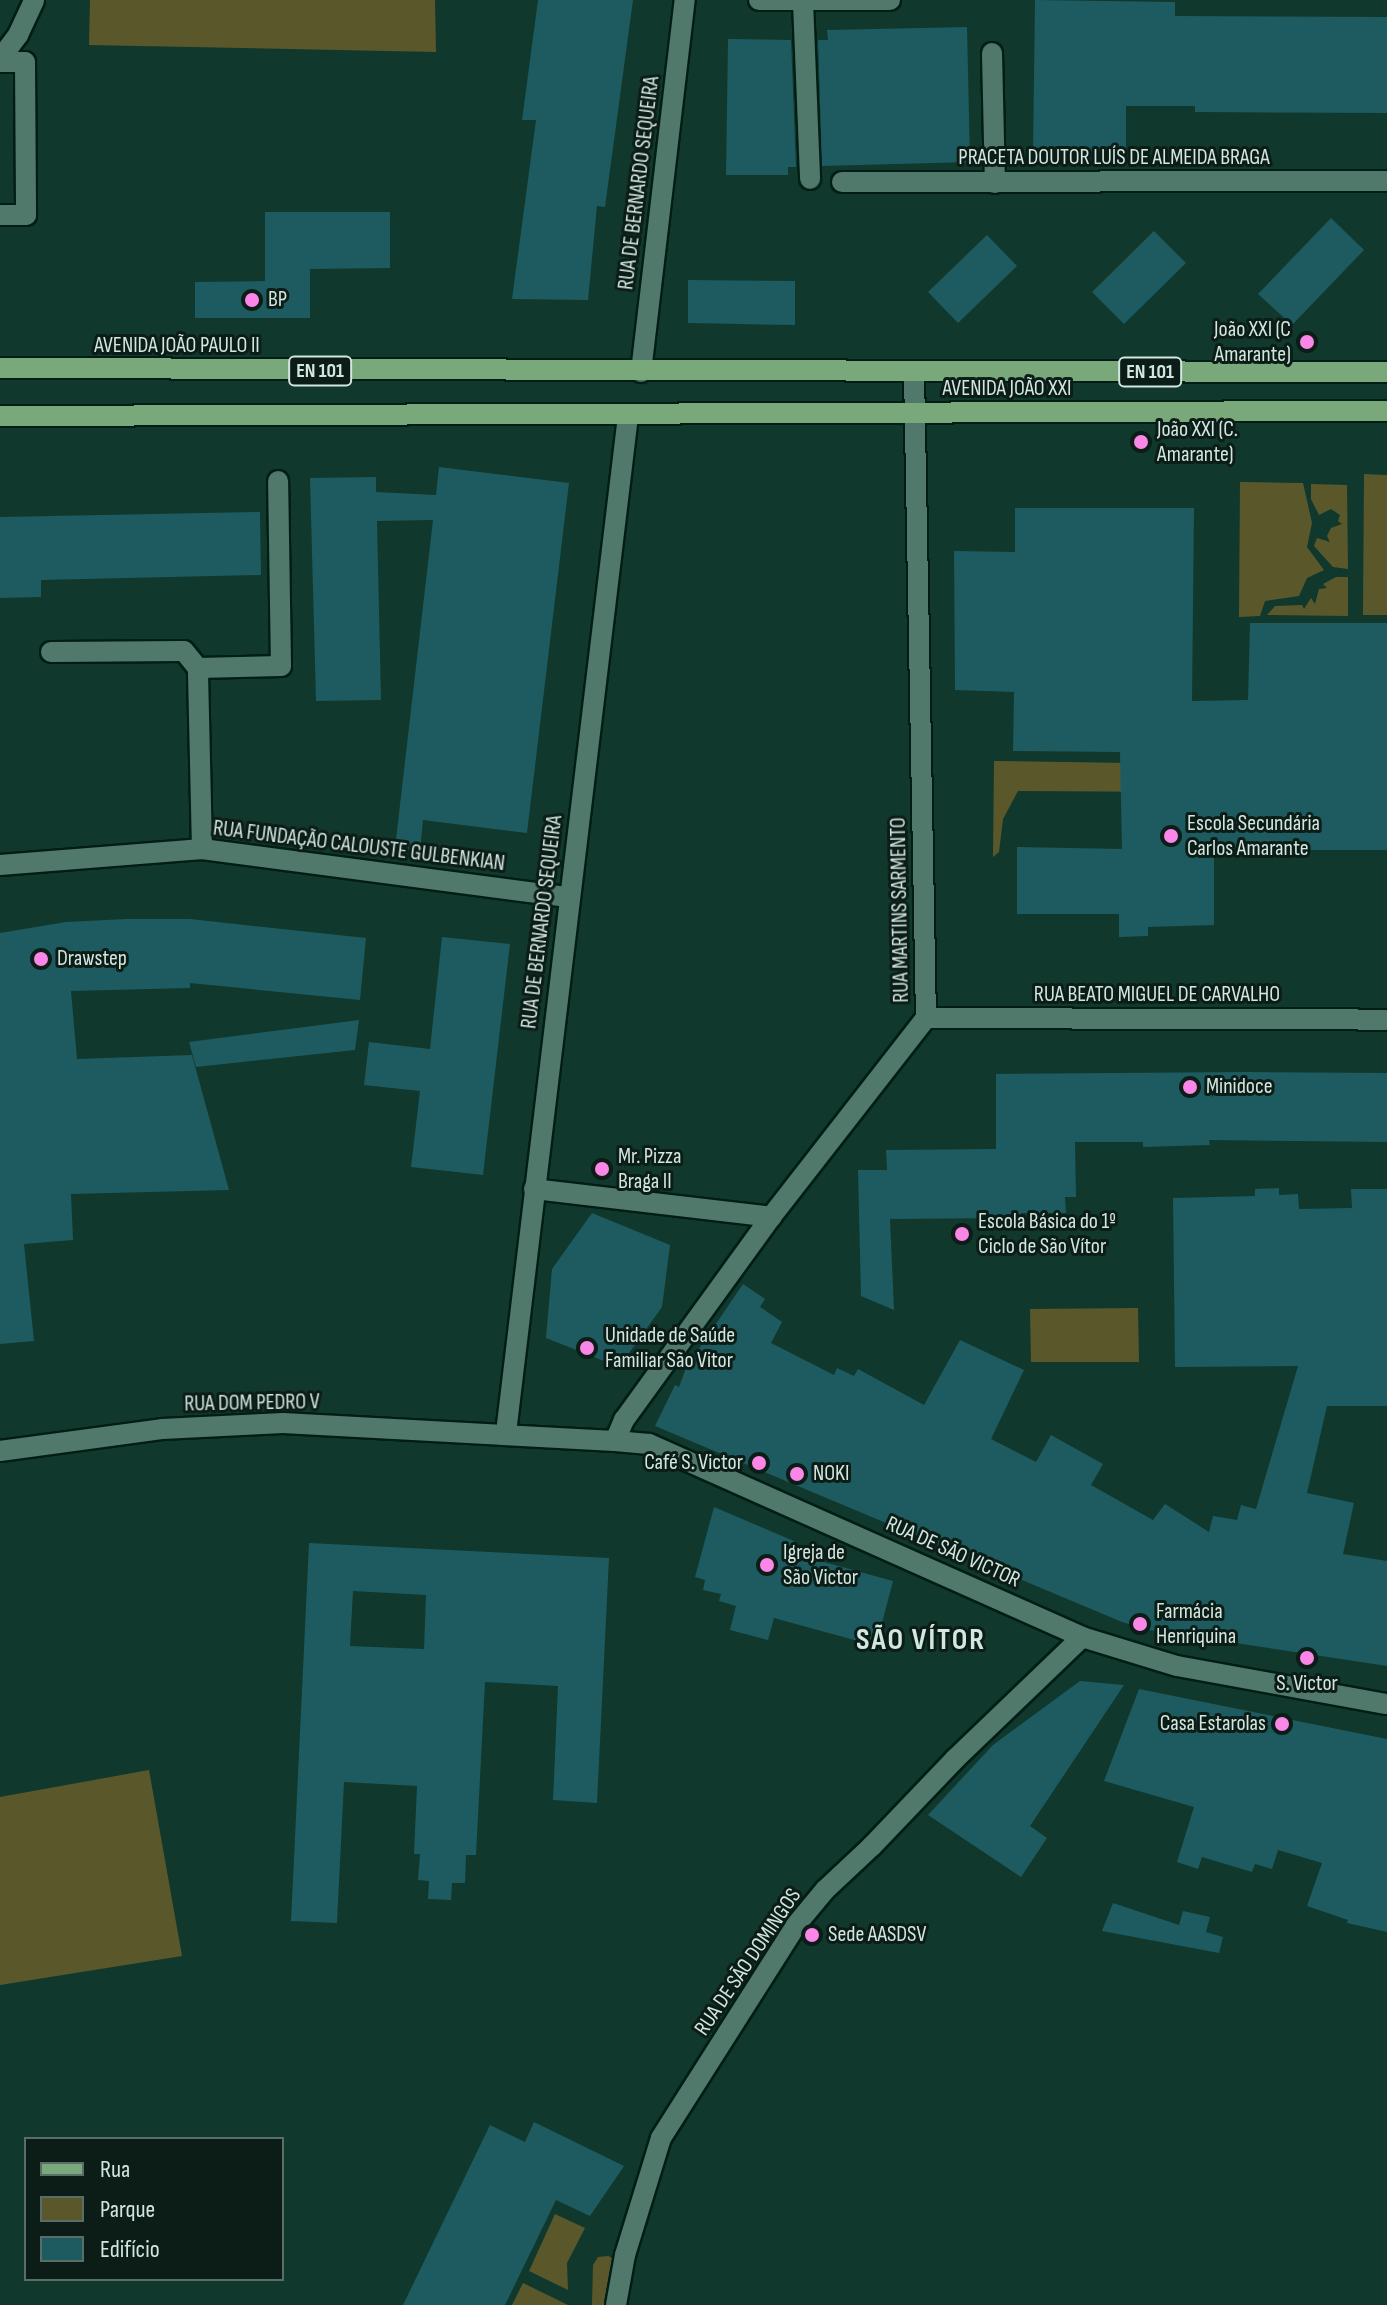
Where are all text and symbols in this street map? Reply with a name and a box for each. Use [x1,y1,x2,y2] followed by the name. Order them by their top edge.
[613,75,665,291] street label: RUA DE BERNARDO SEQUEIRA
[958,145,1270,171] street label: PRACETA DOUTOR LUÍS DE ALMEIDA BRAGA
[268,287,287,313] place label: BP
[243,291,261,309] marker: BP
[1214,316,1291,368] place label: João XXI (C Amarante)
[94,333,260,359] street label: AVENIDA JOÃO PAULO II
[1298,333,1316,351] marker: João XXI (C Amarante)
[288,355,352,387] road number: EN 101
[1118,356,1182,388] road number: EN 101
[943,376,1071,402] street label: AVENIDA JOÃO XXI
[1157,416,1238,468] place label: João XXI (C. Amarante)
[1132,433,1150,451] marker: João XXI (C. Amarante)
[1187,810,1320,862] place label: Escola Secundária Carlos Amarante
[516,814,568,1030] street label: RUA DE BERNARDO SEQUEIRA
[212,815,506,877] street label: RUA FUNDAÇÃO CALOUSTE GULBENKIAN
[885,817,915,1003] street label: RUA MARTINS SARMENTO
[1162,827,1180,845] marker: Escola Secundária Carlos Amarante
[57,946,127,972] place label: Drawstep
[32,950,50,968] marker: Drawstep
[1034,982,1280,1008] street label: RUA BEATO MIGUEL DE CARVALHO
[1206,1074,1273,1100] place label: Minidoce
[1181,1078,1199,1096] marker: Minidoce
[618,1143,681,1194] place label: Mr. Pizza Braga II
[593,1160,611,1178] marker: Mr. Pizza Braga II
[978,1208,1116,1260] place label: Escola Básica do 1º Ciclo de São Vítor
[953,1225,971,1243] marker: Escola Básica do 1º Ciclo de São Vítor
[605,1322,735,1374] place label: Unidade de Saúde Familiar São Vitor
[576,1337,598,1359] marker: Unidade de Saúde Familiar São Vitor
[184,1389,320,1417] street label: RUA DOM PEDRO V
[644,1450,743,1476] place label: Café S. Victor
[750,1454,768,1472] marker: Café S. Victor
[813,1461,849,1487] place label: NOKI
[788,1465,806,1483] marker: NOKI
[882,1511,1024,1593] street label: RUA DE SÃO VICTOR
[783,1539,858,1590] place label: Igreja de São Victor
[758,1556,776,1574] marker: Igreja de São Victor
[1156,1598,1236,1650] place label: Farmácia Henriquina
[1131,1615,1149,1633] marker: Farmácia Henriquina
[856,1622,986,1658] district label: SÃO VÍTOR
[1298,1649,1316,1667] marker: S. Victor
[1276,1671,1338,1697] place label: S. Victor
[1160,1711,1266,1737] place label: Casa Estarolas
[1273,1715,1291,1733] marker: Casa Estarolas
[689,1883,807,2041] street label: RUA DE SÃO DOMINGOS
[828,1922,926,1948] place label: Sede AASDSV
[803,1926,821,1944] marker: Sede AASDSV
[24,2137,284,2281] legend
[100,2155,130,2184] text: Rua
[100,2195,155,2224] text: Parque
[100,2235,160,2264] text: Edifício

